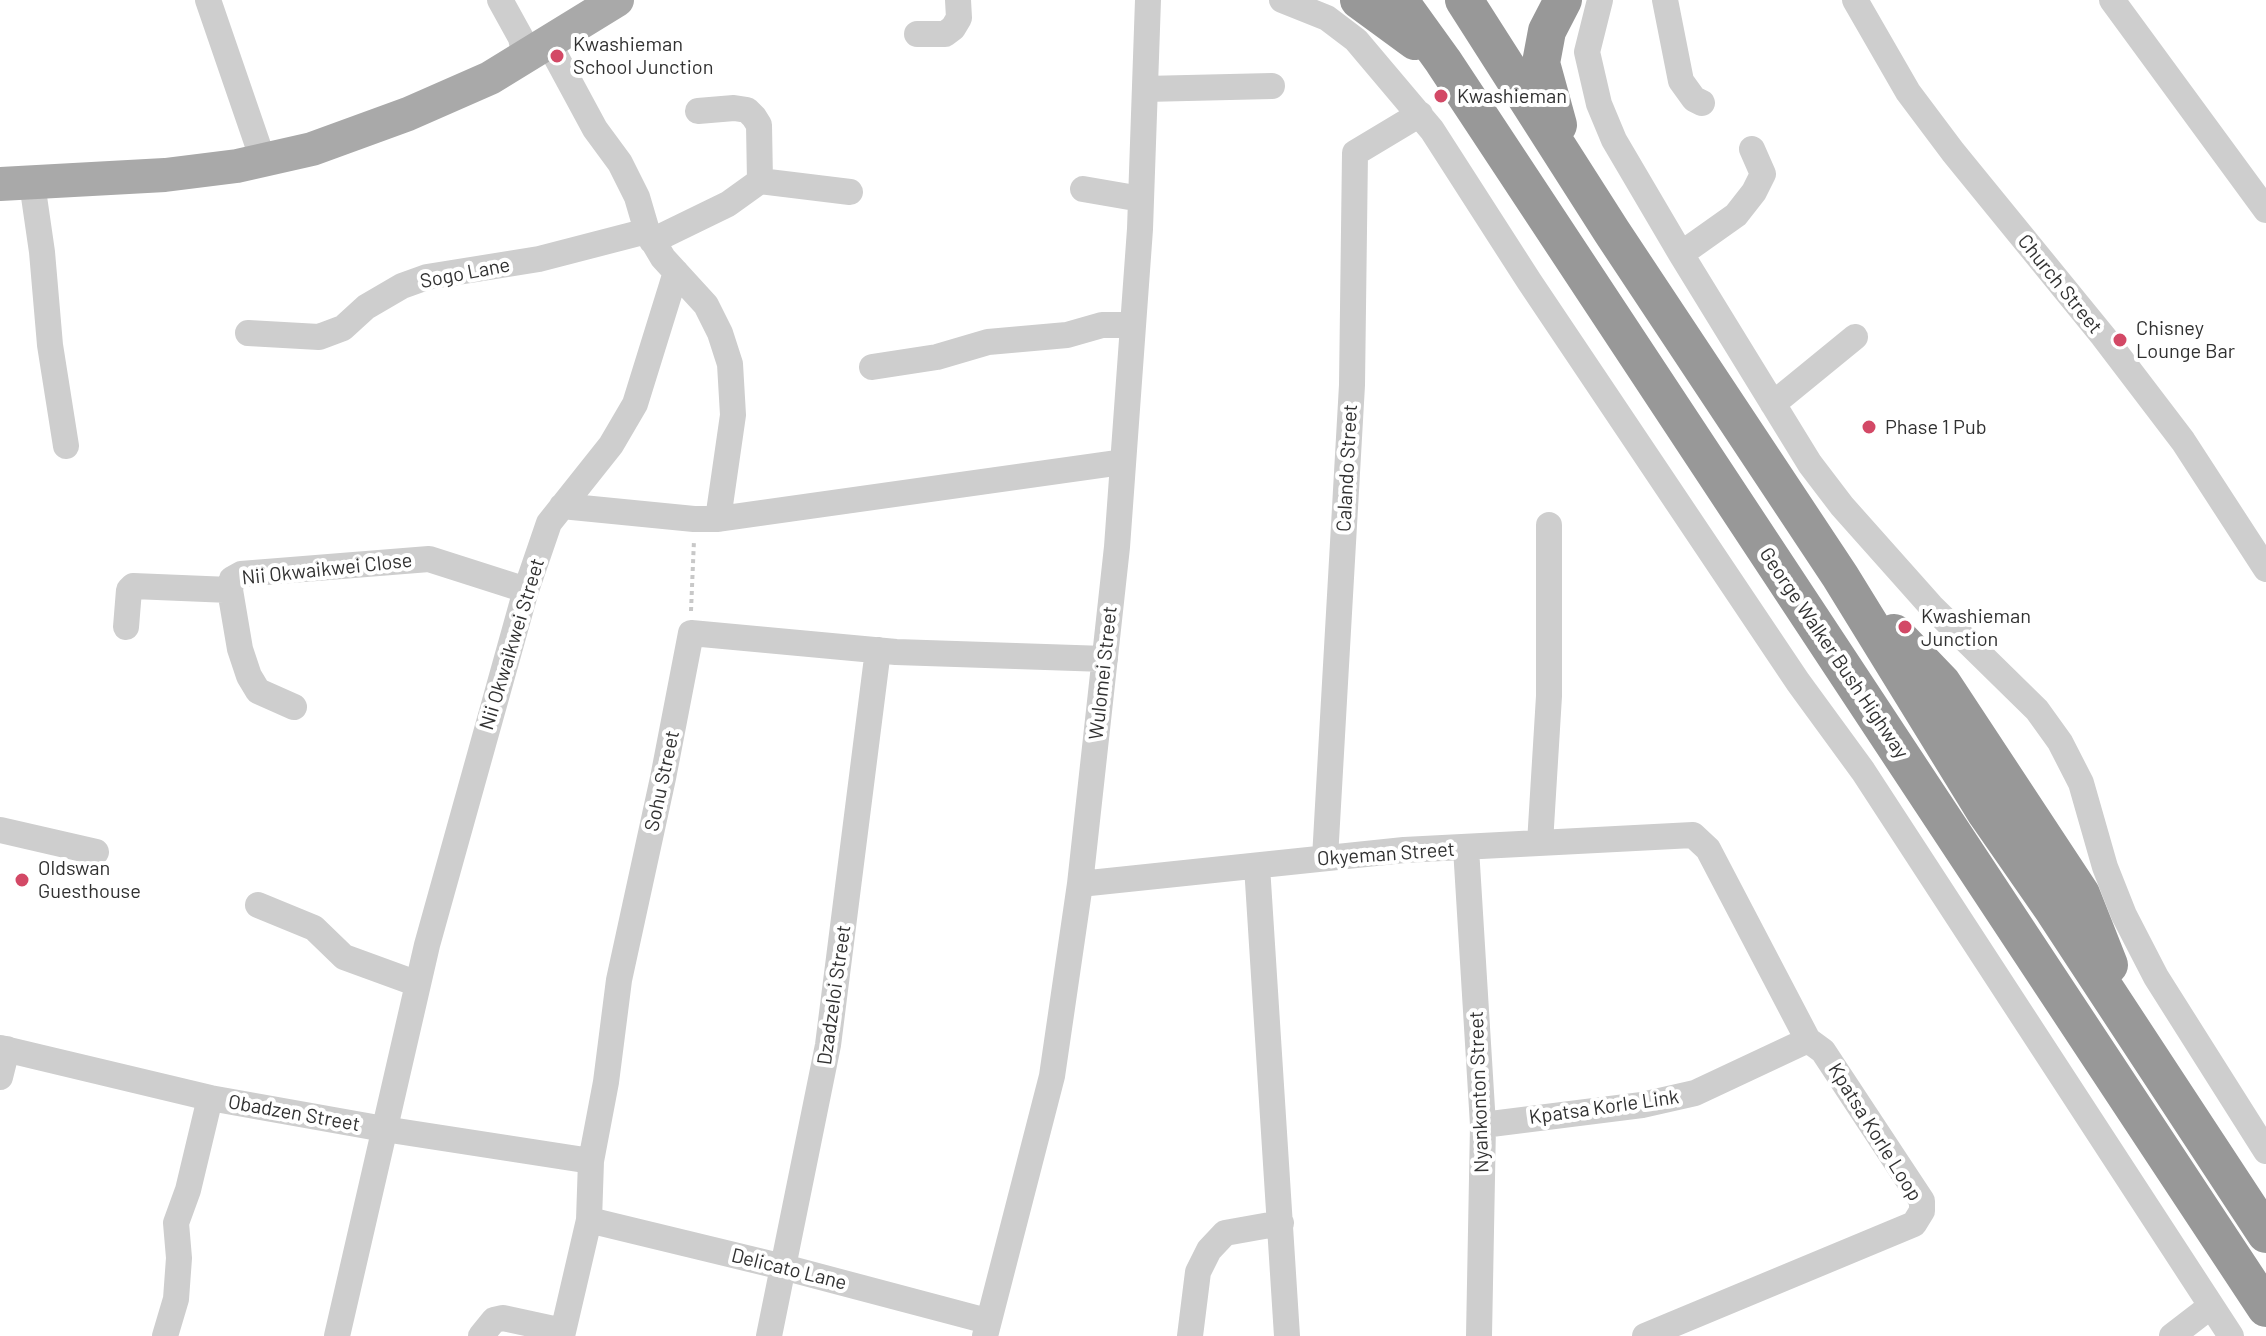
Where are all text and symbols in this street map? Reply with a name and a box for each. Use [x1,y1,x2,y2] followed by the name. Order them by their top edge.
[573,32,713,79] place label: Kwashieman School Junction
[548,47,566,65] marker: Kwashieman School Junction
[1457,84,1567,108] place label: Kwashieman
[1432,87,1450,105] marker: Kwashieman
[2013,230,2107,338] street label: Church Street
[418,253,512,293] street label: Sogo Lane
[2136,316,2235,363] place label: Chisney Lounge Bar
[2111,331,2129,349] marker: Chisney Lounge Bar
[1332,403,1362,533] street label: Calando Street
[1885,415,1987,439] place label: Phase 1 Pub
[1860,418,1878,436] marker: Phase 1 Pub
[1754,543,1914,763] street label: George Walker Bush Highway
[240,548,414,590] street label: Nii Okwaikwei Close
[474,555,550,733] street label: Nii Okwaikwei Street
[1921,604,2031,651] place label: Kwashieman Junction
[1084,605,1122,741] street label: Wulomei Street
[1896,618,1914,636] marker: Kwashieman Junction
[640,728,684,834] street label: Sohu Street
[1316,837,1456,871] street label: Okyeman Street
[38,856,141,903] place label: Oldswan Guesthouse
[13,871,31,889] marker: Oldswan Guesthouse
[812,923,856,1067] street label: Dzadzeloi Street
[1464,1011,1494,1173] street label: Nyankonton Street
[1823,1059,1927,1205] street label: Kpatsa Korle Loop
[1528,1085,1680,1129] street label: Kpatsa Korle Link
[226,1090,362,1136] street label: Obadzen Street
[729,1243,849,1295] street label: Delicato Lane

